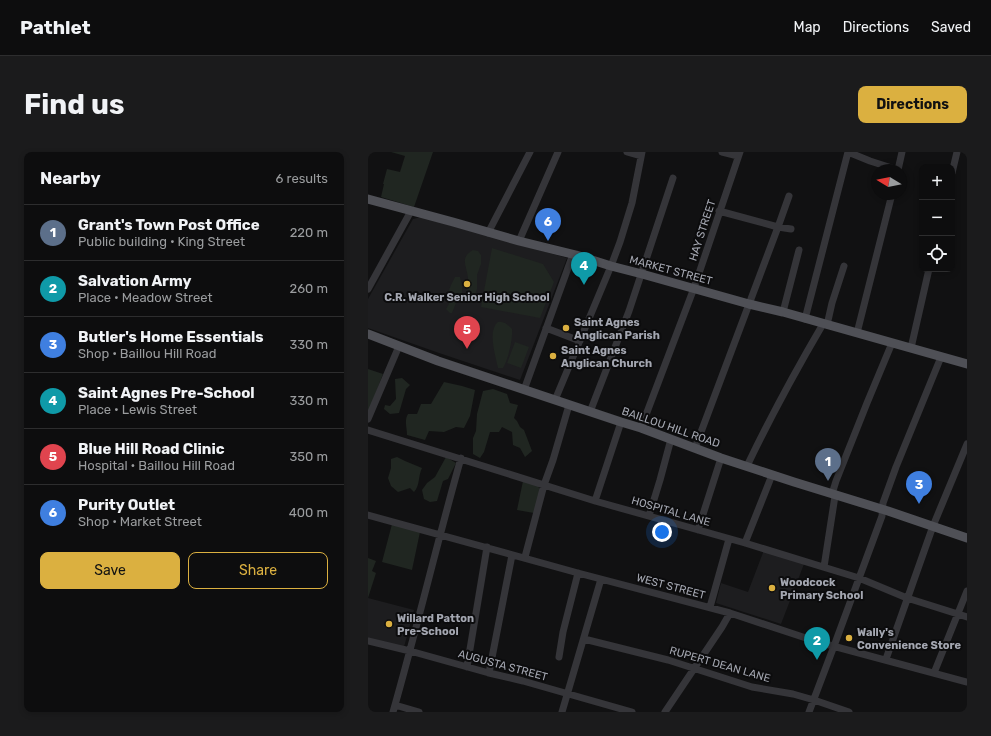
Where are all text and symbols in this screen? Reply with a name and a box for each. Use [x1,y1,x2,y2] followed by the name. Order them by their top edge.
[20,16,91,39] text: Pathlet
[794,19,821,36] text: Map
[843,19,909,36] text: Directions
[931,19,971,36] text: Saved
[858,86,967,123] button: Directions
[24,88,124,121] text: Find us
[871,164,907,200] north arrow
[919,164,955,272] map controls
[919,164,955,200] button: +
[40,168,101,188] text: Nearby
[276,171,328,186] text: 6 results
[686,197,719,263] street label: HAY STREET
[919,200,955,236] button: −
[535,208,561,241] pin: 6
[78,216,260,234] text: Grant's Town Post Office
[50,225,56,240] text: 1
[290,225,328,240] text: 220 m
[78,234,245,249] text: Public building · King Street
[919,236,955,272] button: locate
[571,252,597,285] pin: 4
[628,253,714,288] street label: MARKET STREET
[78,272,191,290] text: Salvation Army
[462,279,472,289] marker: C.R. Walker Senior High School
[49,281,57,296] text: 2
[290,281,328,296] text: 260 m
[78,290,213,305] text: Place · Meadow Street
[384,291,550,304] place label: C.R. Walker Senior High School
[454,316,480,349] pin: 5
[574,316,660,342] place label: Saint Agnes Anglican Parish
[561,323,571,333] marker: Saint Agnes Anglican Parish
[78,328,264,346] text: Butler's Home Essentials
[49,337,57,352] text: 3
[289,337,328,352] text: 330 m
[561,344,652,370] place label: Saint Agnes Anglican Church
[78,346,216,361] text: Shop · Baillou Hill Road
[548,351,558,361] marker: Saint Agnes Anglican Church
[78,384,255,402] text: Saint Agnes Pre-School
[49,393,57,408] text: 4
[289,393,328,408] text: 330 m
[78,402,197,417] text: Place · Lewis Street
[620,405,722,450] street label: BAILLOU HILL ROAD
[78,440,225,458] text: Blue Hill Road Clinic
[815,448,841,481] pin: 1
[49,449,57,464] text: 5
[289,449,328,464] text: 350 m
[78,458,235,473] text: Hospital · Baillou Hill Road
[906,471,932,504] pin: 3
[630,494,712,529] street label: HOSPITAL LANE
[78,496,175,514] text: Purity Outlet
[49,505,57,520] text: 6
[289,505,328,520] text: 400 m
[78,514,202,529] text: Shop · Market Street
[652,522,672,542] your location
[40,552,180,589] button: Save
[188,552,328,589] button: Share
[635,571,707,602] street label: WEST STREET
[780,576,863,602] place label: Woodcock Primary School
[767,583,777,593] marker: Woodcock Primary School
[397,612,474,638] place label: Willard Patton Pre-School
[384,619,394,629] marker: Willard Patton Pre-School
[857,626,961,652] place label: Wally's Convenience Store
[804,627,830,660] pin: 2
[844,633,854,643] marker: Wally's Convenience Store
[668,644,772,685] street label: RUPERT DEAN LANE
[457,647,550,684] street label: AUGUSTA STREET

